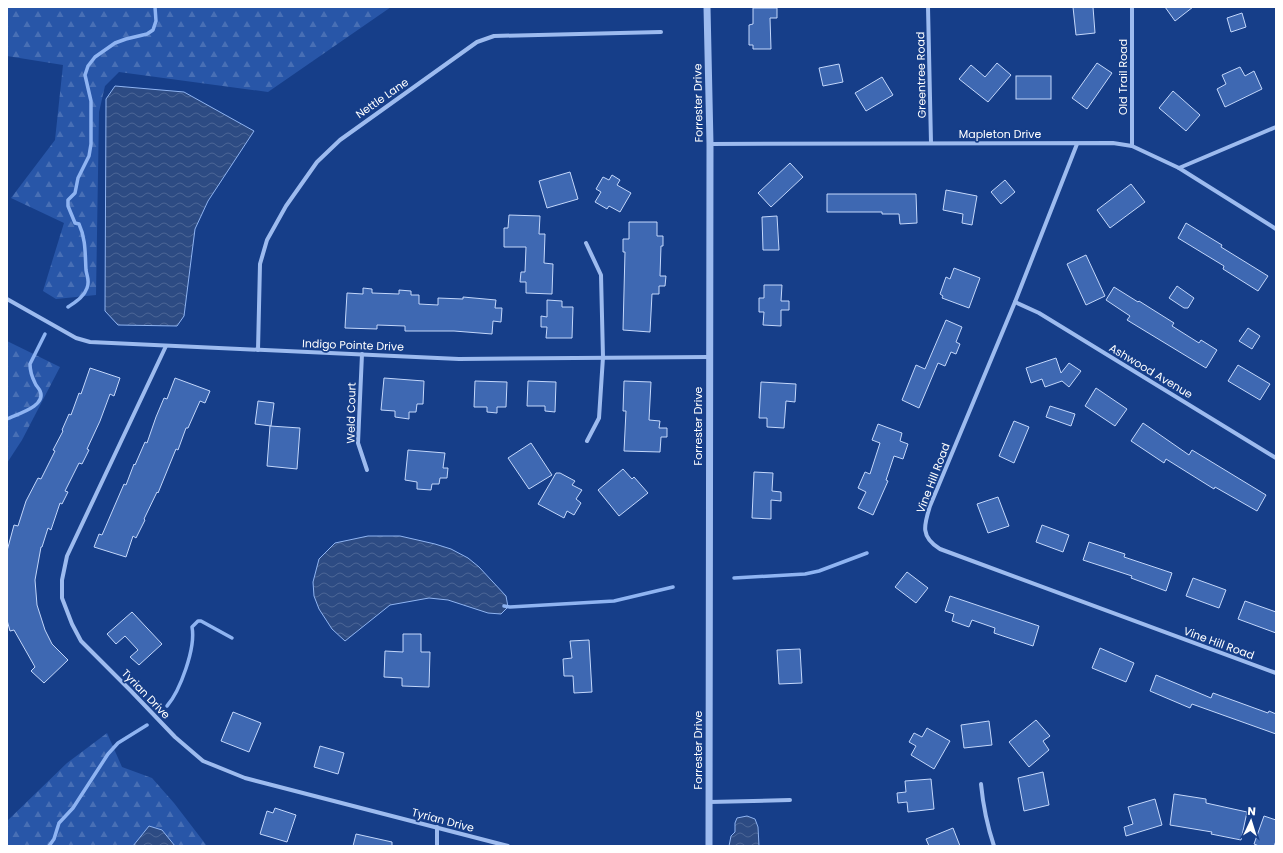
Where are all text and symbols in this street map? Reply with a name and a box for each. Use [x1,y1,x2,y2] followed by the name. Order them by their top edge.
[912,32,930,118] street label: Greentree Road
[1115,39,1131,115] street label: Old Trail Road
[689,63,707,143] street label: Forrester Drive
[352,74,412,122] street label: Nettle Lane
[959,126,1041,142] street label: Mapleton Drive
[302,335,404,355] street label: Indigo Pointe Drive
[1106,340,1196,402] street label: Ashwood Avenue
[342,382,360,444] street label: Weld Court
[690,386,706,465] street label: Forrester Drive
[912,440,954,516] street label: Vine Hill Road
[1181,623,1257,663] street label: Vine Hill Road
[118,665,174,723] street label: Tyrian Drive
[690,710,706,789] street label: Forrester Drive
[1231,801,1271,841] north arrow
[1247,803,1256,819] text: N
[410,804,476,836] street label: Tyrian Drive

